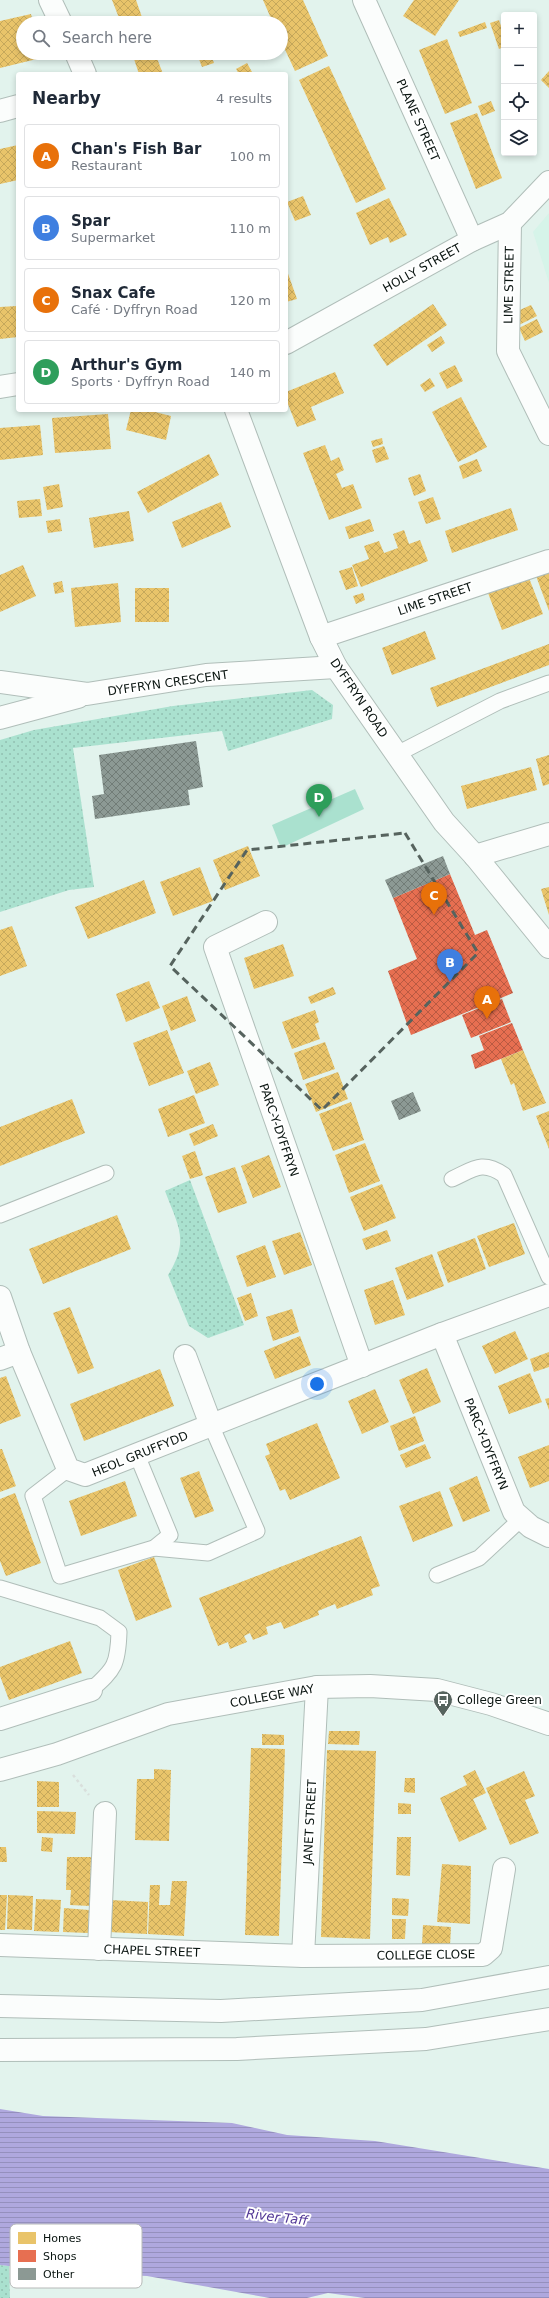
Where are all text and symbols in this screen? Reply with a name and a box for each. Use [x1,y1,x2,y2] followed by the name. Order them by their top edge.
[501,12,537,156] map controls
[501,12,537,48] button: +
[16,16,288,60] search box
[30,27,52,49] icon: search
[62,29,152,47] text: Search here
[501,48,537,84] button: −
[394,77,443,164] street label: PLANE STREET
[501,84,537,120] button: locate
[32,88,101,108] text: Nearby
[216,91,272,106] text: 4 results
[501,120,537,156] button: layers
[71,140,201,158] text: Chan's Fish Bar
[41,149,51,164] text: A
[229,149,271,164] text: 100 m
[71,158,142,173] text: Restaurant
[71,212,110,230] text: Spar
[41,221,51,236] text: B
[229,221,271,236] text: 110 m
[71,230,155,245] text: Supermarket
[380,240,464,295] street label: HOLLY STREET
[501,245,517,324] street label: LIME STREET
[71,284,155,302] text: Snax Cafe
[41,293,51,308] text: C
[229,293,271,308] text: 120 m
[71,302,198,317] text: Café · Dyffryn Road
[71,356,182,374] text: Arthur's Gym
[41,365,51,380] text: D
[229,365,271,380] text: 140 m
[71,374,210,389] text: Sports · Dyffryn Road
[396,580,475,618] street label: LIME STREET
[327,656,391,740] street label: DYFFRYN ROAD
[107,668,230,698] street label: DYFFRYN CRESCENT
[306,784,332,817] pin: D
[421,882,447,915] pin: C
[437,949,463,982] pin: B
[474,986,500,1019] pin: A
[257,1082,301,1178] street label: PARC-Y-DYFFRYN
[307,1374,327,1394] your location
[461,1396,511,1492] street label: PARC-Y-DYFFRYN
[90,1428,190,1480] street label: HEOL GRUFFYDD
[229,1682,316,1710] street label: COLLEGE WAY
[432,1689,454,1717] bus stop icon: College Green
[457,1693,542,1707] place label: College Green
[301,1779,319,1866] street label: JANET STREET
[103,1942,201,1960] street label: CHAPEL STREET
[377,1947,475,1963] street label: COLLEGE CLOSE
[245,2206,310,2228] water label: River Taff
[10,2224,142,2288] legend
[43,2232,81,2245] text: Homes
[43,2250,77,2263] text: Shops
[43,2268,75,2281] text: Other

